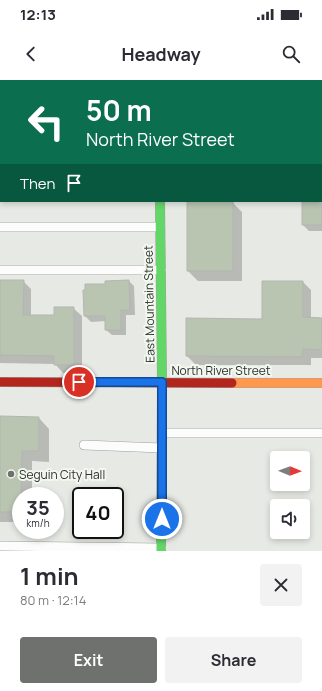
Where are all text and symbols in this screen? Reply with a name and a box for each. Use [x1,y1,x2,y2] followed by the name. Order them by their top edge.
[20,4,56,25] text: 12:13
[122,42,200,66] text: Headway
[20,43,42,65] icon: back
[280,43,302,65] icon: search
[86,91,152,129] text: 50 m
[20,96,72,148] icon: left
[86,127,235,151] text: North River Street
[63,172,85,194] icon: arrive
[20,173,55,194] text: Then
[139,245,159,363] street label: East Mountain Street
[171,362,271,379] street label: North River Street
[62,365,96,399] pin
[68,371,90,393] icon: arrive
[270,451,310,491] north arrow
[270,451,310,539] map controls
[19,466,105,483] place label: Seguin City Hall
[6,469,16,479] marker: Seguin City Hall
[72,487,124,539] speed limit sign: 40
[26,494,50,521] text: 35
[141,498,183,540] position arrow
[270,499,310,539] button: sound
[26,516,50,530] text: km/h
[20,559,79,592] text: 1 min
[260,564,302,606] button: close
[20,591,86,609] text: 80 m · 12:14
[20,637,157,683] button: Exit
[165,637,302,683] button: Share

